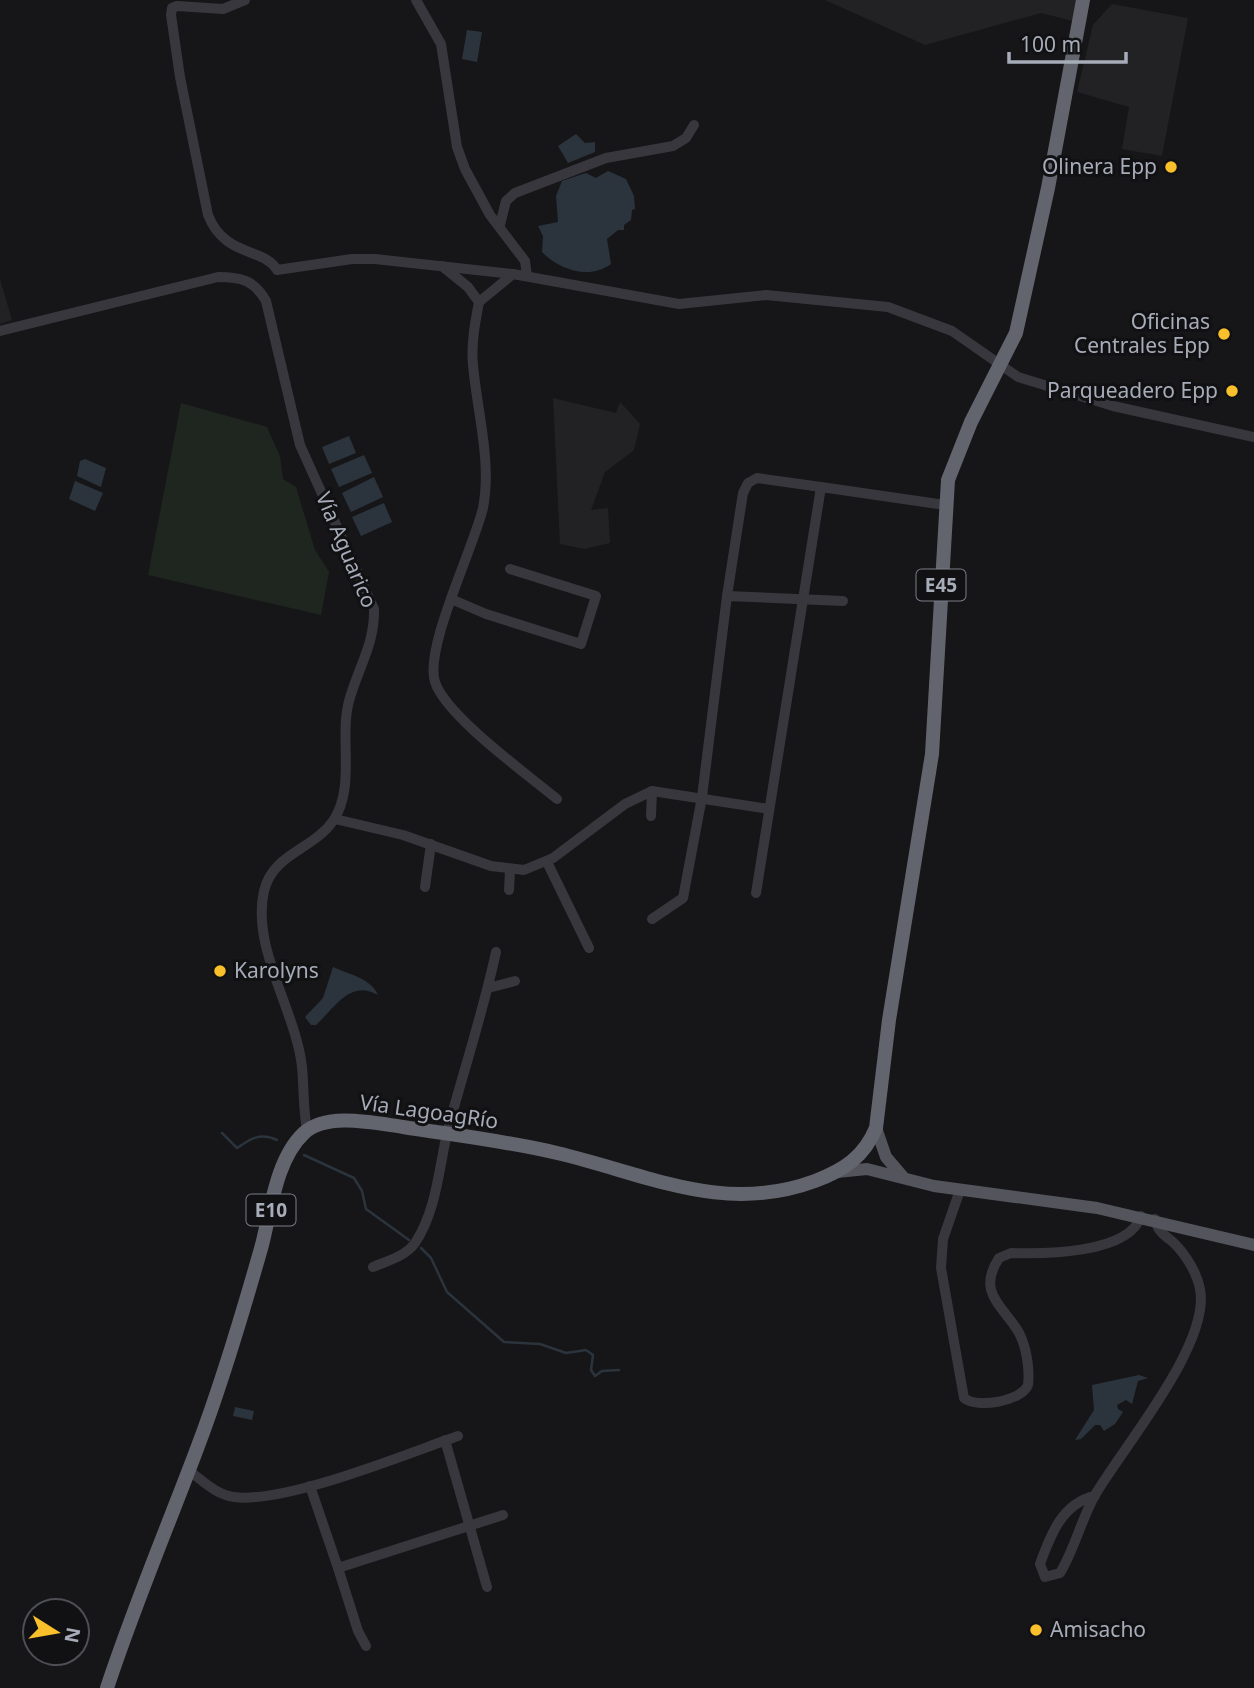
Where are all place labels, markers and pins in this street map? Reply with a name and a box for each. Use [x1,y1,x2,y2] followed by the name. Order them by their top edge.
[1042,152,1157,180] place label: Olinera Epp
[1163,159,1179,175] marker: Olinera Epp
[1074,307,1210,359] place label: Oficinas Centrales Epp
[1216,326,1232,342] marker: Oficinas Centrales Epp
[1047,376,1218,404] place label: Parqueadero Epp
[1224,383,1240,399] marker: Parqueadero Epp
[234,956,319,984] place label: Karolyns
[212,963,228,979] marker: Karolyns
[1050,1615,1146,1643] place label: Amisacho
[1028,1622,1044,1638] marker: Amisacho

